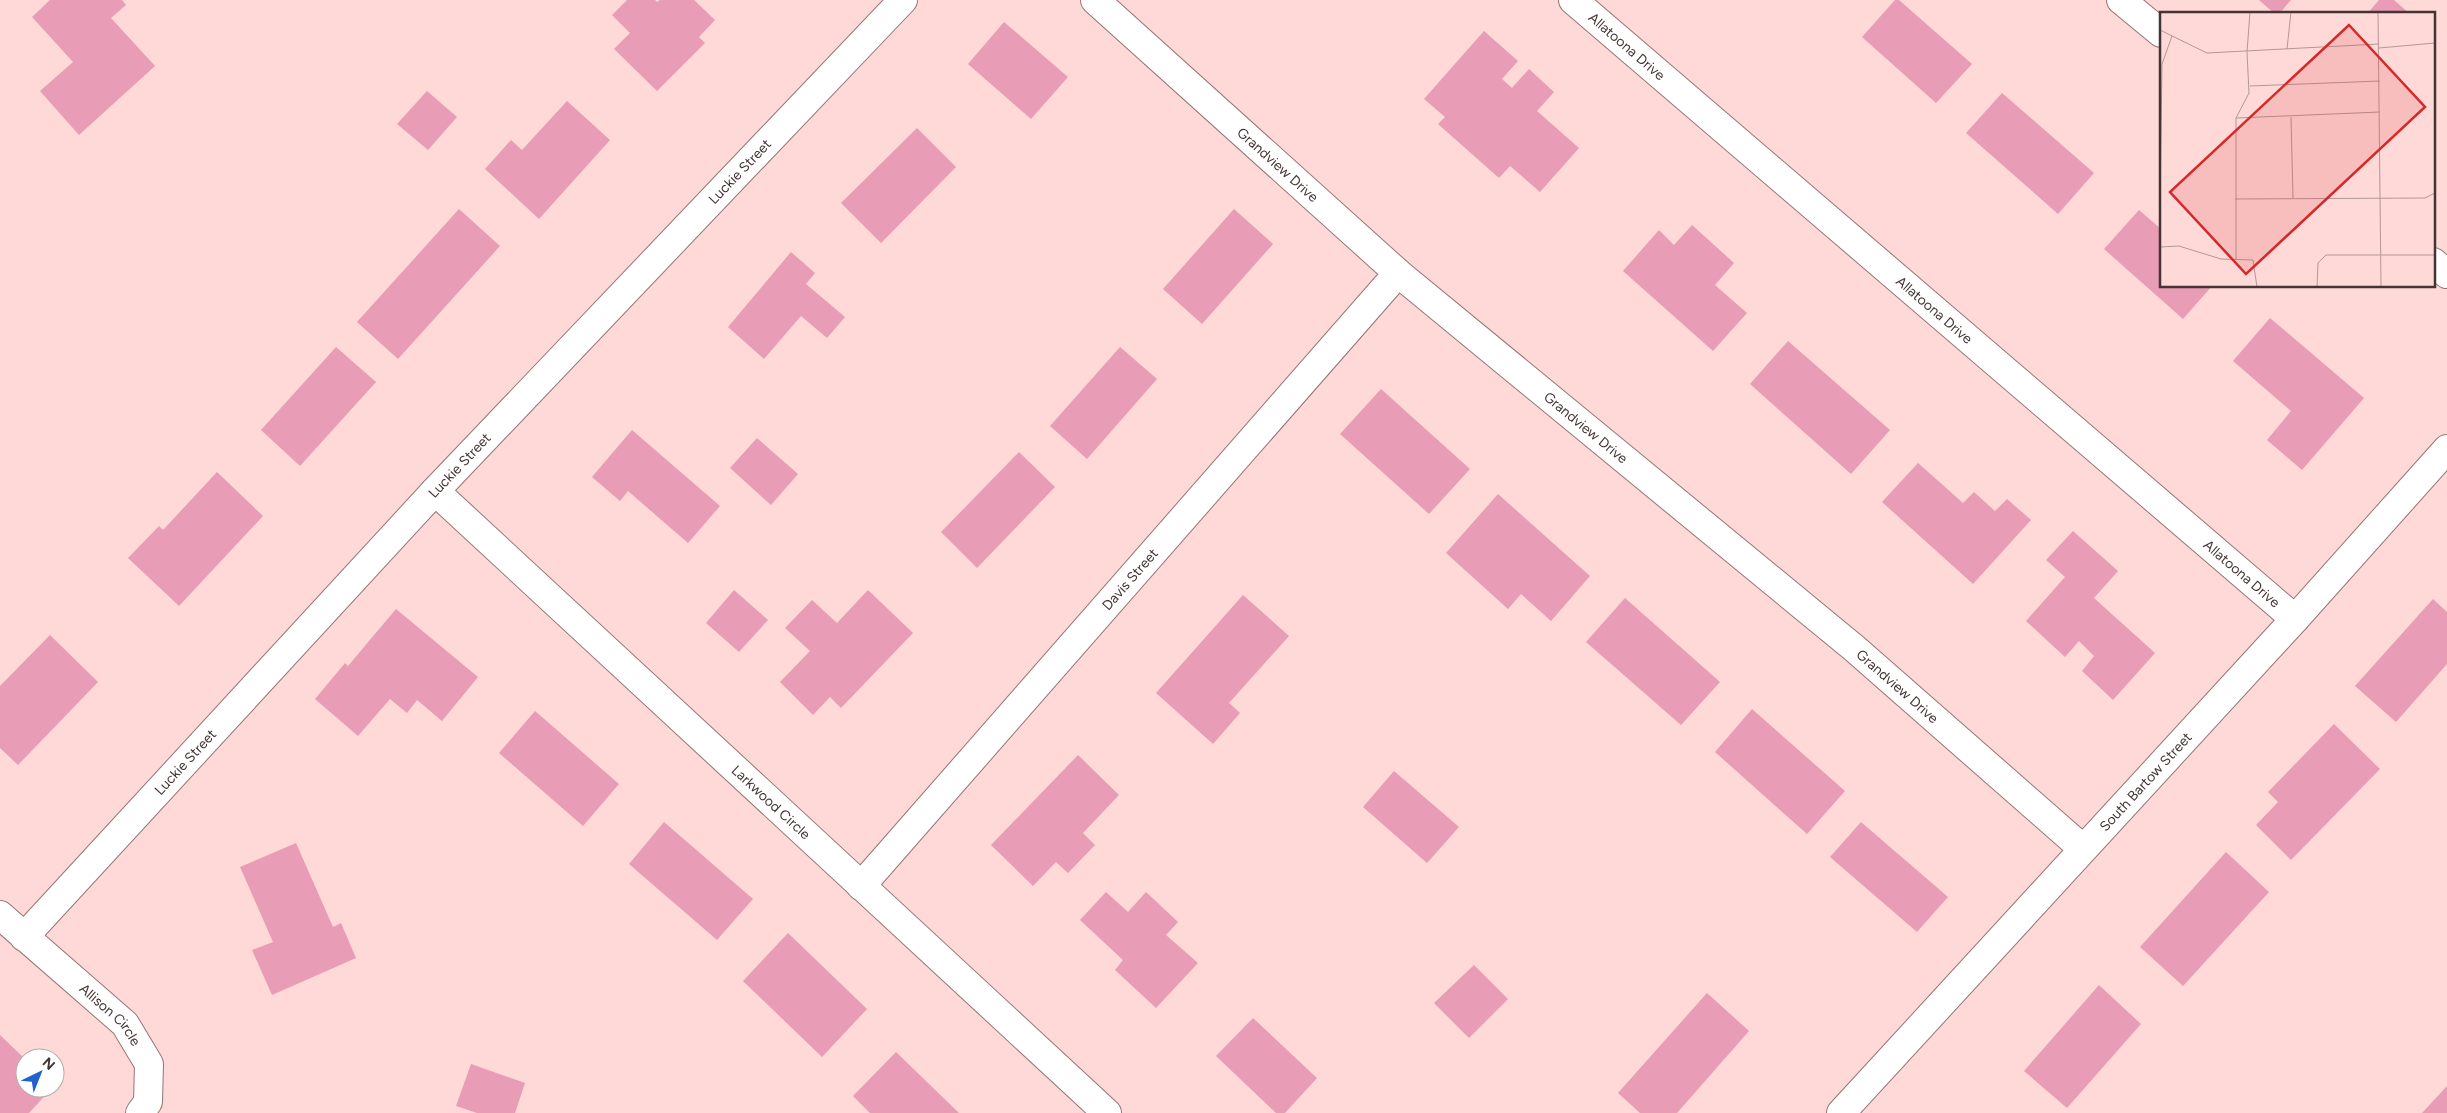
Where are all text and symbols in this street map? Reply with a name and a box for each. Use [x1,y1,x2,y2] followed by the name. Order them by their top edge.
[1585,9,1668,84] street label: Allatoona Drive
[2160,12,2434,288] inset map
[1233,124,1322,206] street label: Grandview Drive
[705,136,775,208] street label: Luckie Street
[1892,273,1976,348] street label: Allatoona Drive
[1540,388,1631,467] street label: Grandview Drive
[425,430,495,502] street label: Luckie Street
[2200,536,2283,611] street label: Allatoona Drive
[1099,545,1162,614] street label: Davis Street
[1853,646,1942,727] street label: Grandview Drive
[151,726,220,799] street label: Luckie Street
[2096,729,2196,835] street label: South Bartow Street
[728,762,814,843] street label: Larkwood Circle
[76,980,144,1049] street label: Allison Circle
[15,1048,65,1098] north arrow
[39,1054,58,1074] text: N

